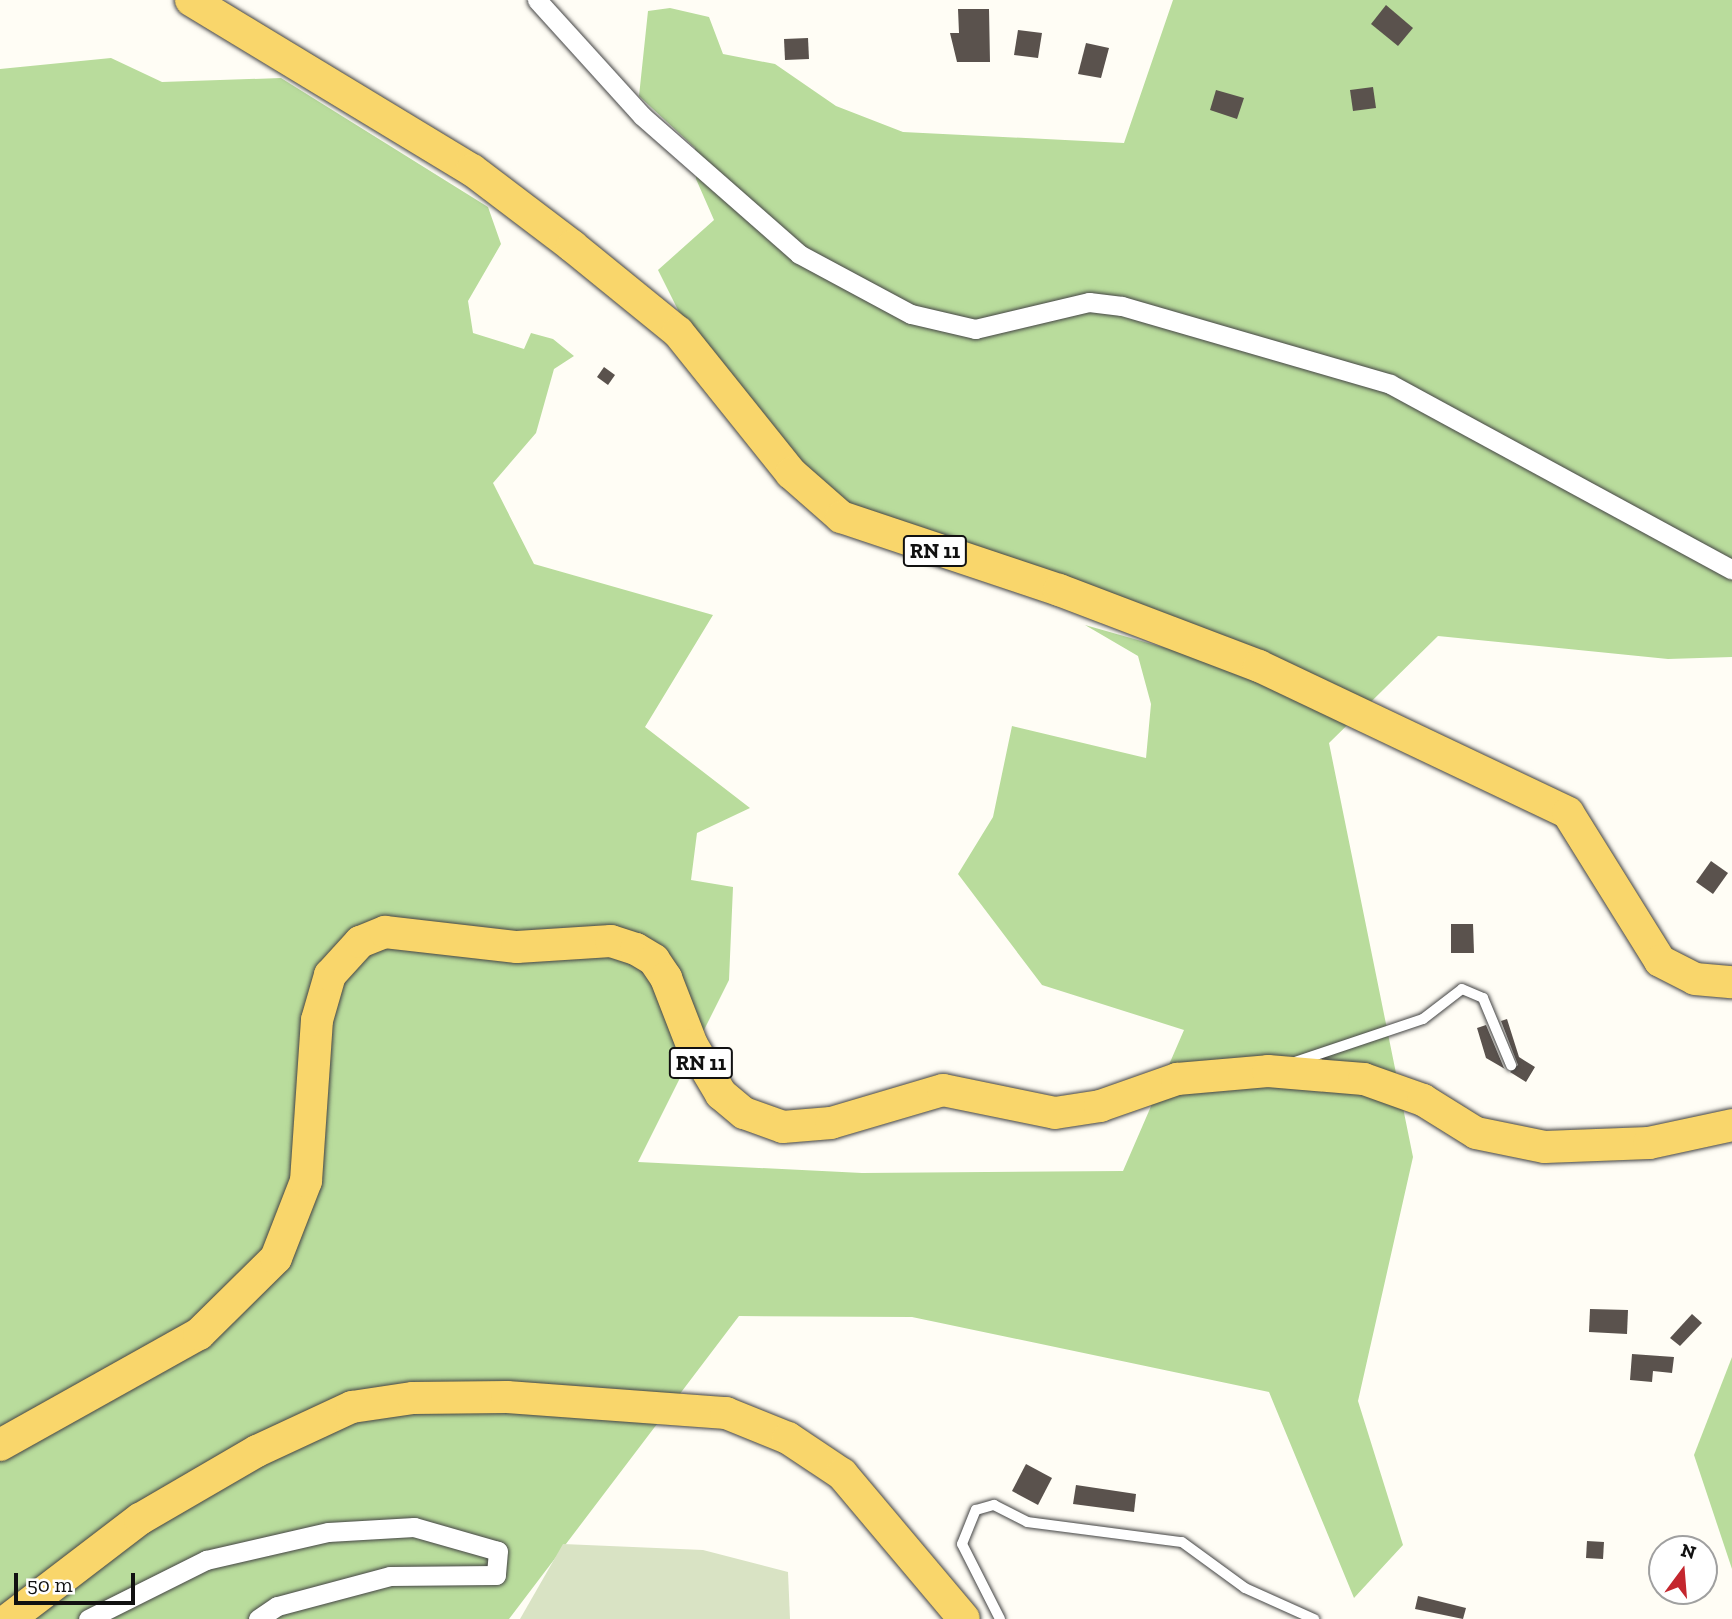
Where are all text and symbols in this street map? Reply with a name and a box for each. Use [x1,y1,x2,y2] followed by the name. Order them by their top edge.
[902,534,968,568] road number: RN 11
[668,1046,734,1080] road number: RN 11
[1648,1535,1718,1605] north arrow
[1678,1538,1698,1564] text: N
[18,1560,138,1604] scale bar
[27,1572,73,1597] text: 50 m

